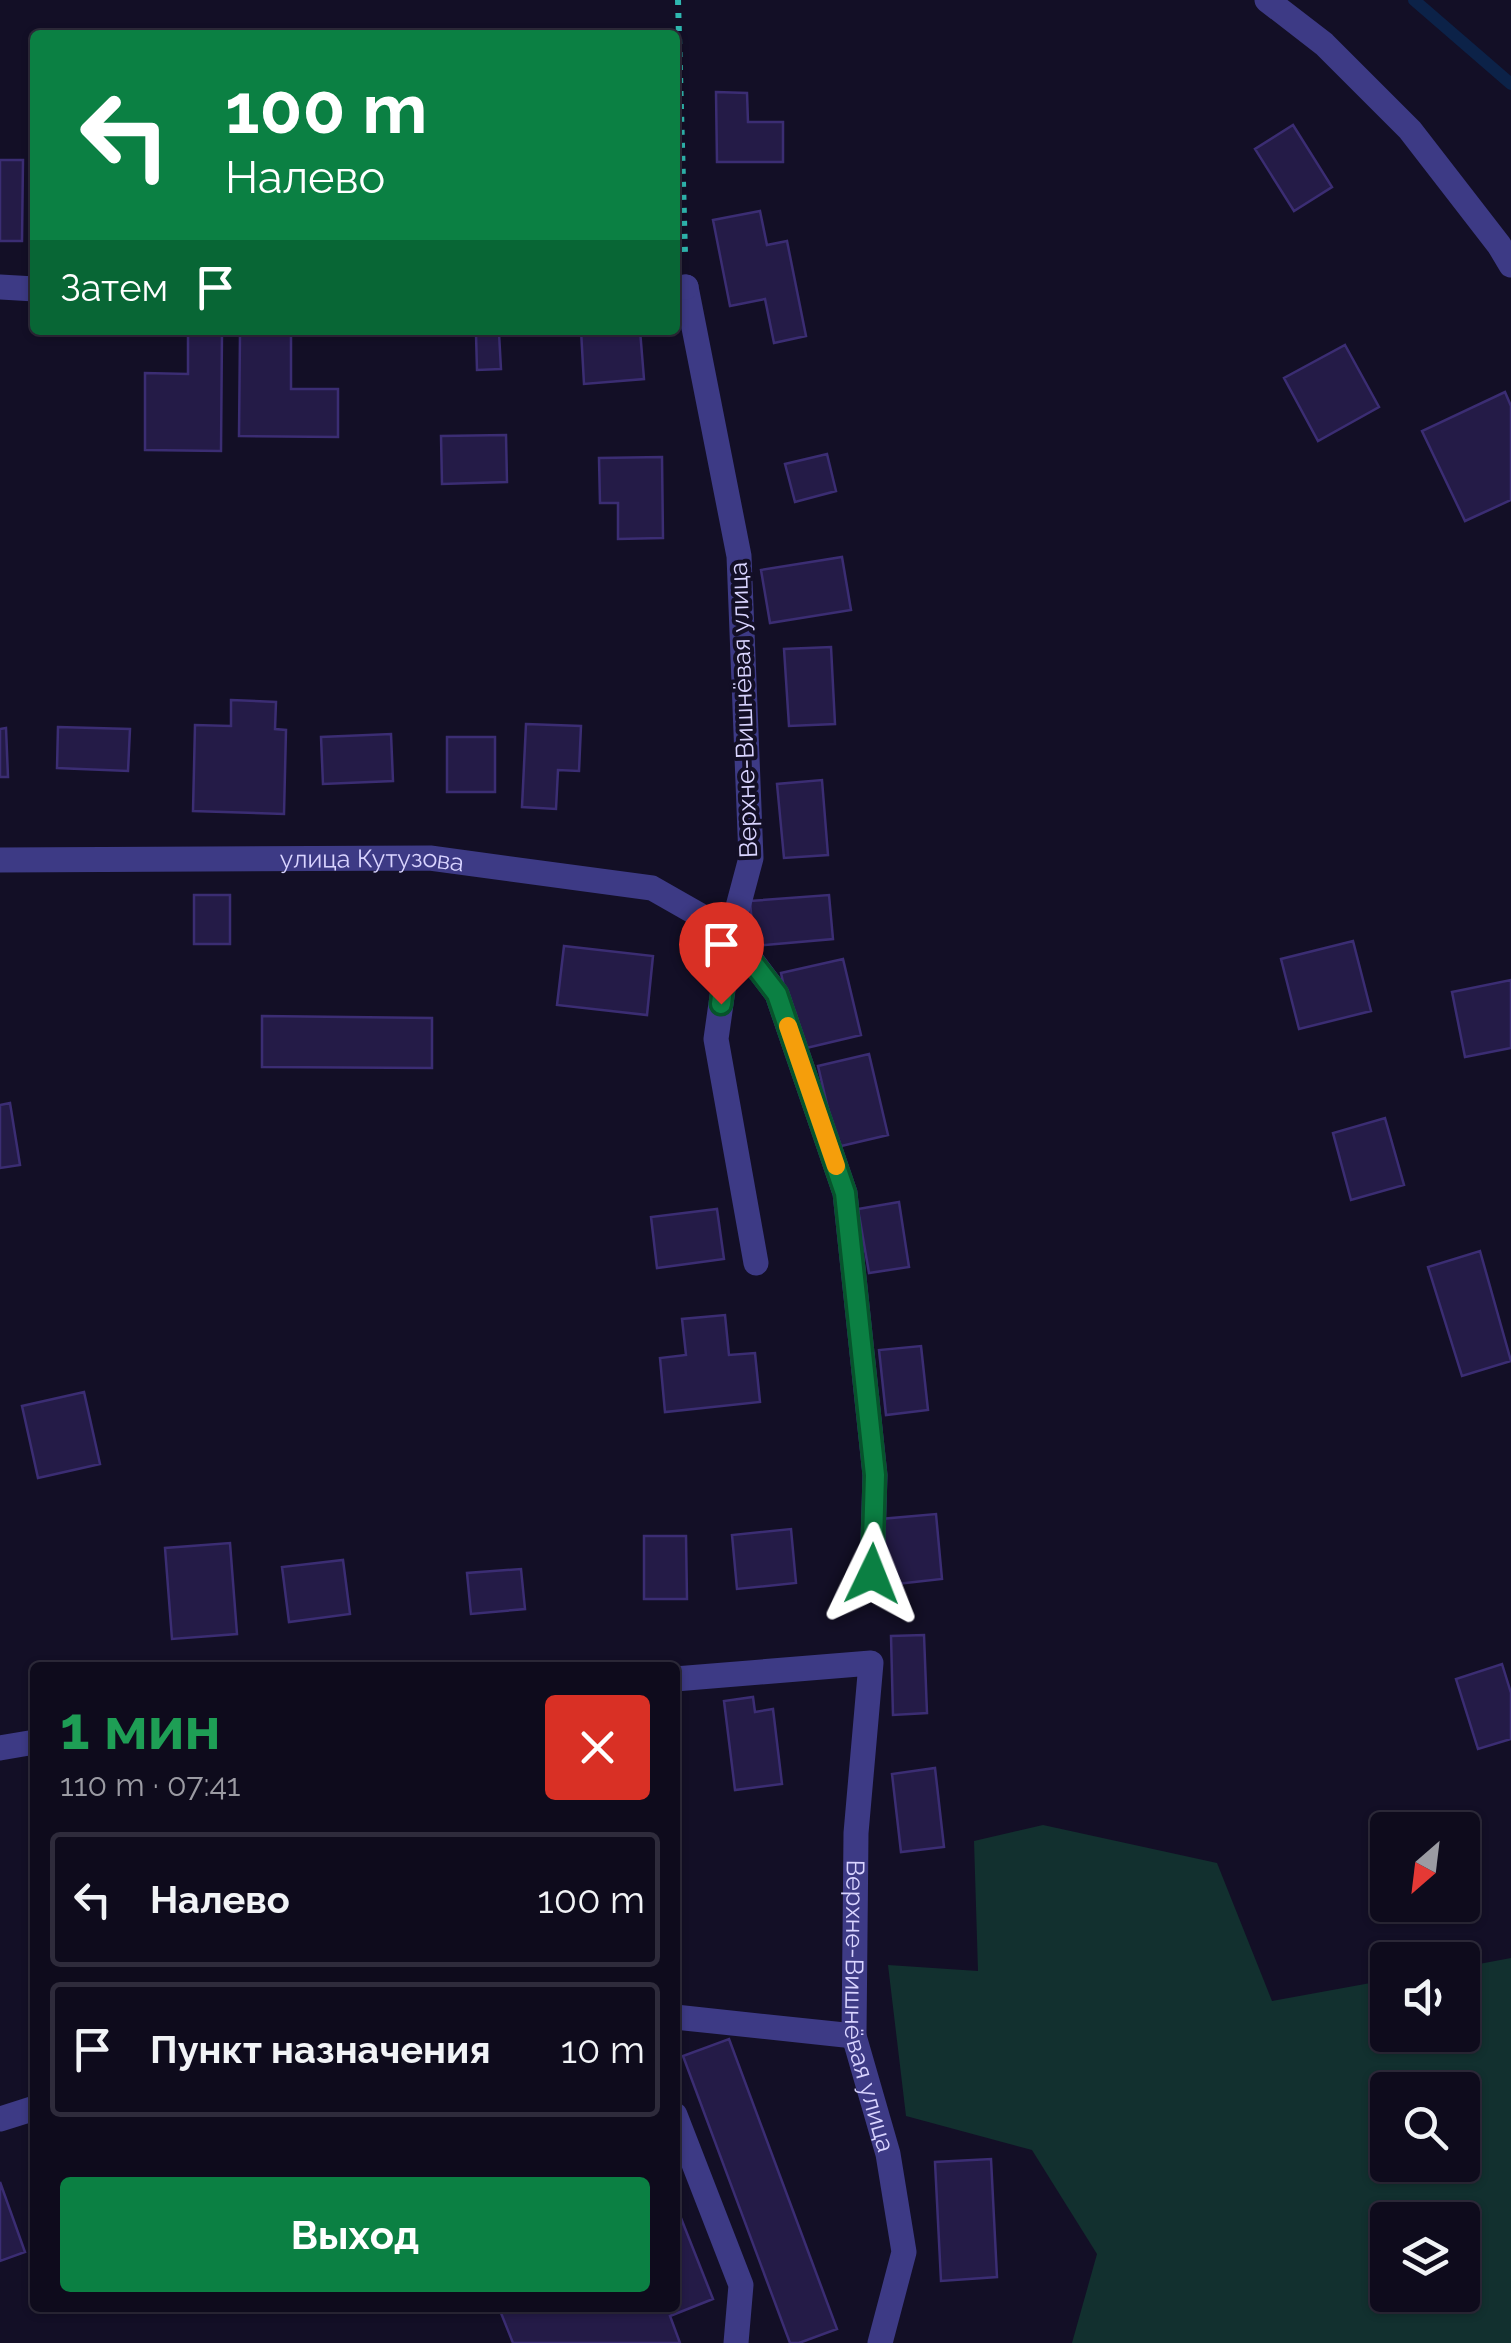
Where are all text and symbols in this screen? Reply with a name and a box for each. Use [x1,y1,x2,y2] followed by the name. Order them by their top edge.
[225,67,428,149] text: 100 m
[60,70,190,200] icon: left
[225,151,385,204] text: Налево
[188,260,243,315] icon: arrive
[60,265,168,310] text: Затем
[723,561,763,859] street label: Верхне-Вишнёвая улица
[280,843,466,877] street label: улица Кутузова
[679,902,764,1005] pin
[694,917,749,972] icon: arrive
[820,1522,924,1626] position arrow
[60,1693,221,1763] text: 1 мин
[545,1695,650,1800] button: close
[60,1766,241,1803] text: 110 m · 07:41
[1370,1812,1480,1922] north arrow
[1370,1812,1480,2312] map controls
[839,1859,902,2155] street label: Верхне-Вишнёвая улица
[65,1872,120,1927] icon: left
[150,1877,290,1922] text: Налево
[538,1877,645,1922] text: 100 m
[1370,1942,1480,2052] button: sound
[65,2022,120,2077] icon: arrive
[150,2027,491,2072] text: Пункт назначения
[561,2027,645,2072] text: 10 m
[1370,2072,1480,2182] button: search
[60,2177,650,2292] button: Выход
[1370,2202,1480,2312] button: layers

